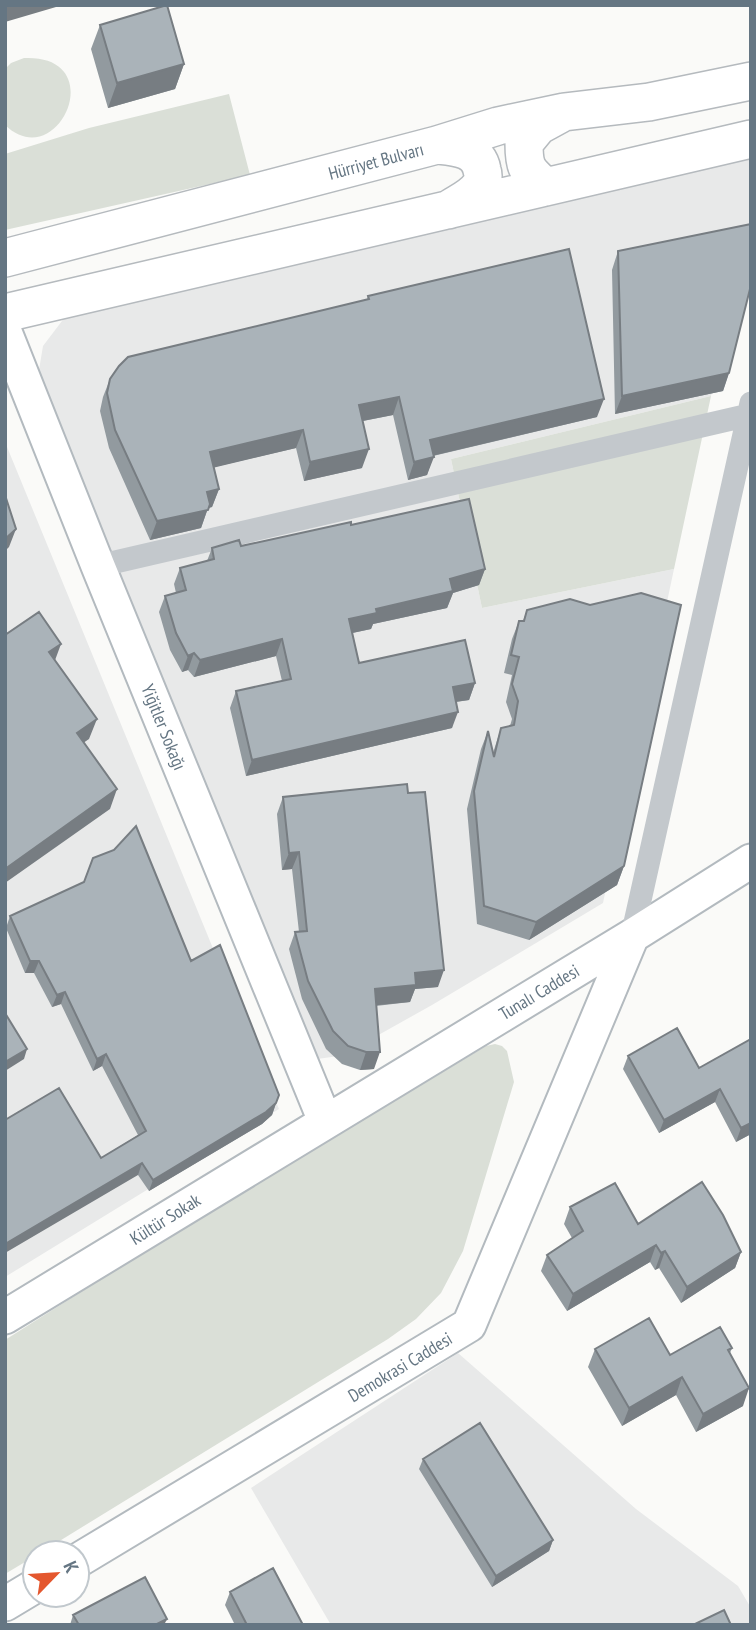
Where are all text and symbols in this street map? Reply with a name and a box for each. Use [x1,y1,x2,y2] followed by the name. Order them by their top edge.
[326,137,426,185] street label: Hürriyet Bulvarı
[136,681,192,773] street label: Yiğitler Sokağı
[495,959,583,1025] street label: Tunalı Caddesi
[125,1188,205,1250] street label: Kültür Sokak
[344,1327,456,1407] street label: Demokrasi Caddesi
[21,1539,91,1609] north arrow
[58,1557,84,1576] text: K

